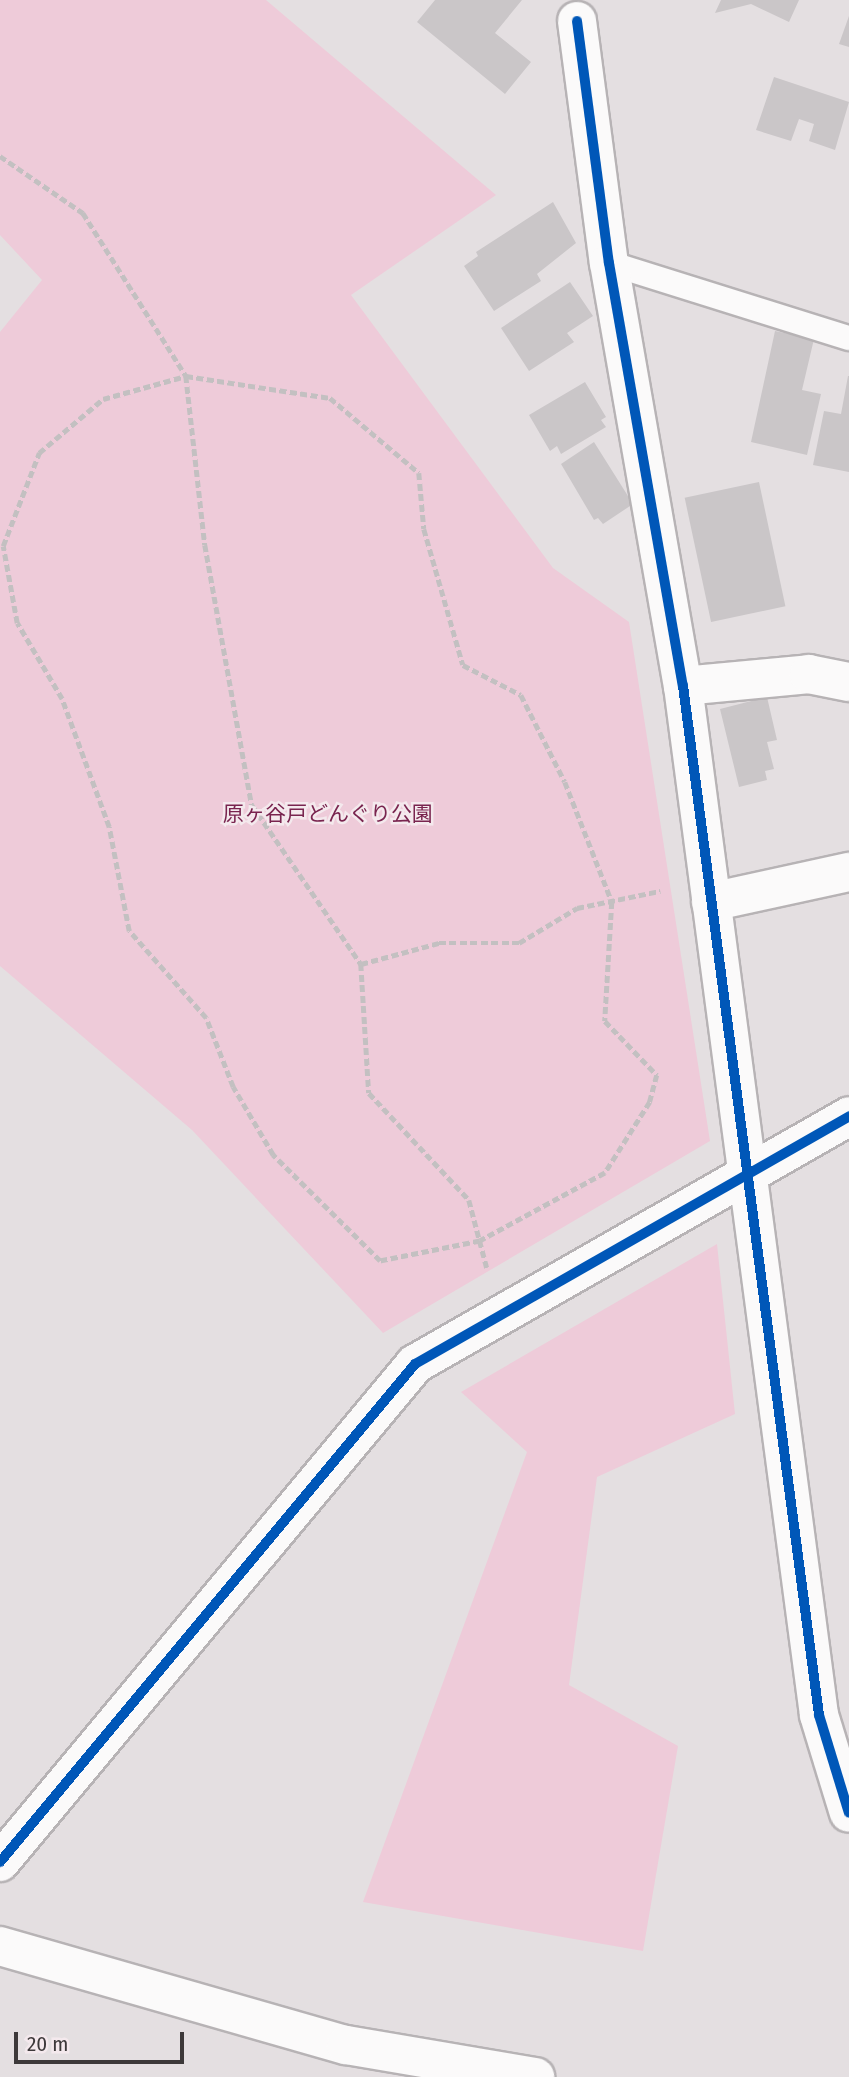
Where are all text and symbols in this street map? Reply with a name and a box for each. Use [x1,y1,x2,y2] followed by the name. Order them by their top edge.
[223,801,433,827] park label: 原ヶ谷戸どんぐり公園
[18,2018,187,2062] scale bar
[27,2031,68,2057] text: 20 m

